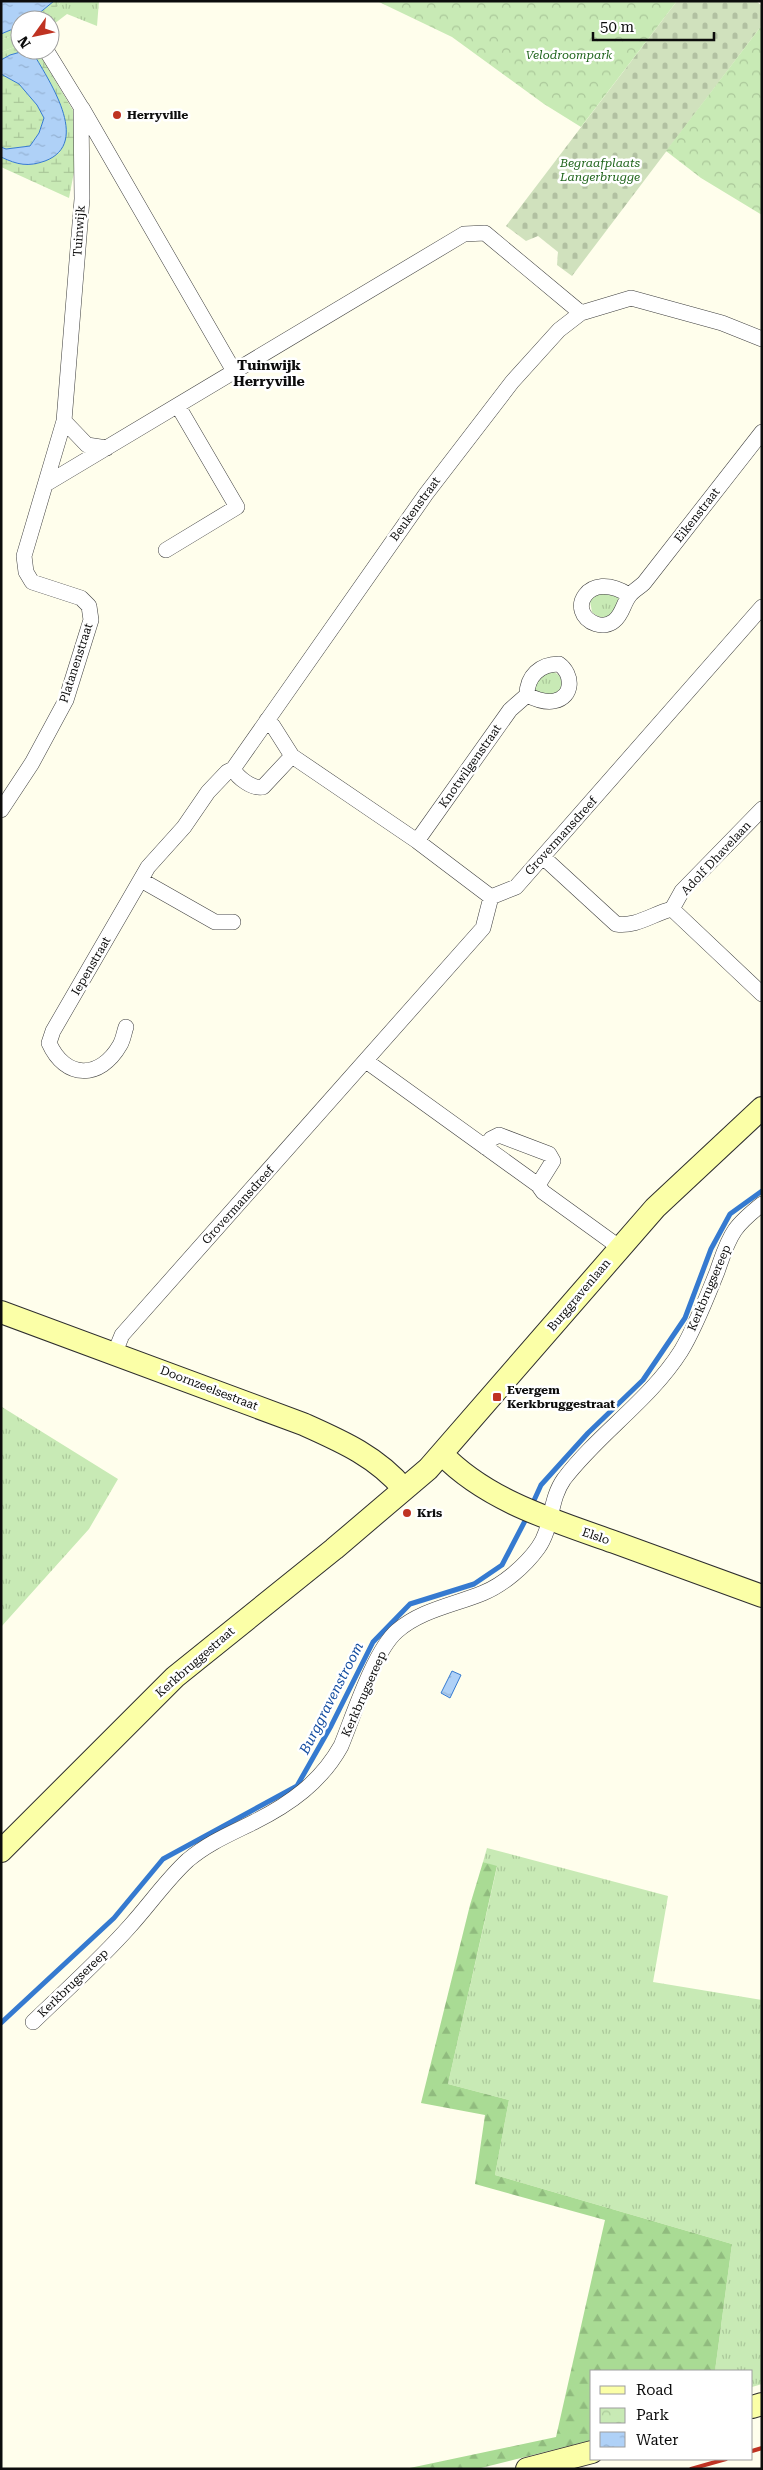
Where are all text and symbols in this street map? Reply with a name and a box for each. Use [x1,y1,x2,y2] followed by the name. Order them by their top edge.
[10,10,60,60] north arrow
[593,10,714,42] scale bar
[600,18,635,36] text: 50 m
[14,33,34,51] text: N
[526,48,613,62] park label: Velodroompark
[127,108,188,122] place label: Herryville
[111,109,123,121] marker: Herryville
[559,156,641,184] park label: Begraafplaats Langerbrugge
[70,204,88,257] street label: Tuinwijk
[233,357,305,389] district label: Tuinwijk Herryville
[387,474,443,544] street label: Beukenstraat
[671,485,723,545] street label: Eikenstraat
[57,621,96,705] street label: Platanenstraat
[436,721,504,811] street label: Knotwilgenstraat
[522,794,600,878] street label: Grovermansdreef
[678,818,754,898] street label: Adolf Dhavelaan
[69,934,114,998] street label: Iepenstraat
[199,1163,277,1247] street label: Grovermansdreef
[685,1243,734,1333] street label: Kerkbrugsereep
[545,1256,613,1334] street label: Burggravenlaan
[158,1363,260,1413] street label: Doornzeelsestraat
[507,1383,615,1411] place label: Evergem Kerkbruggestraat
[491,1391,503,1403] marker: Evergem Kerkbruggestraat
[417,1506,442,1520] place label: Kris
[401,1507,413,1519] marker: Kris
[580,1525,612,1547] street label: Elslo
[153,1624,238,1700] street label: Kerkbruggestraat
[295,1639,366,1757] water label: Burggravenstroom
[339,1649,389,1739] street label: Kerkbrugsereep
[35,1946,111,2020] street label: Kerkbrugsereep
[590,2370,753,2460] legend
[636,2381,673,2399] text: Road
[636,2406,670,2424] text: Park
[636,2431,678,2449] text: Water

